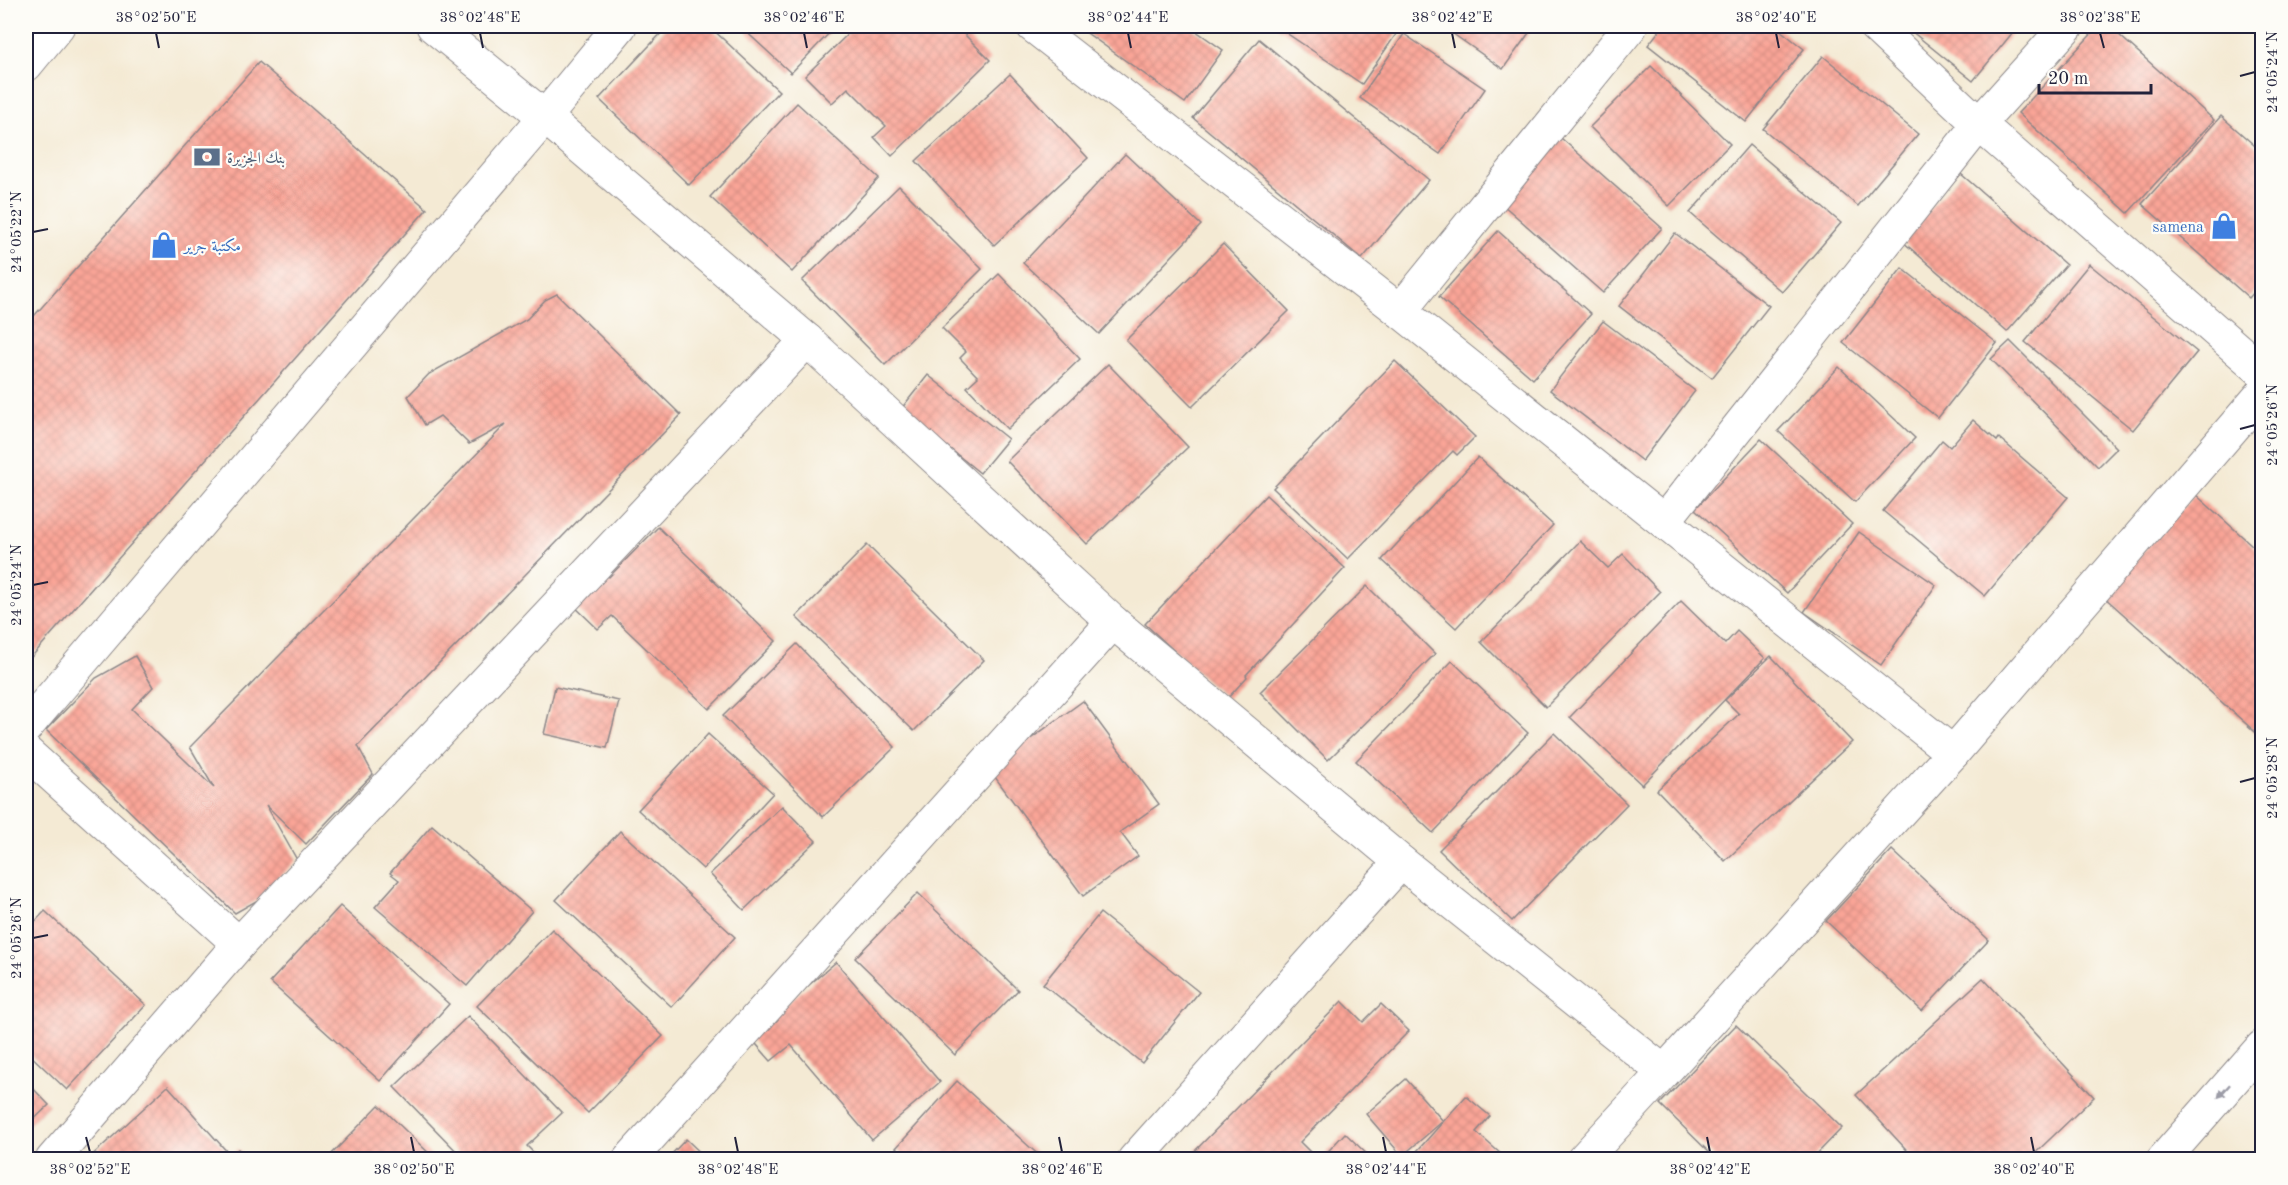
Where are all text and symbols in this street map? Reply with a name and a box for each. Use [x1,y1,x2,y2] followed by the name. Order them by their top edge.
[116,11,196,26] text: 38°02'50"E
[440,11,520,26] text: 38°02'48"E
[764,11,844,26] text: 38°02'46"E
[1088,11,1168,26] text: 38°02'44"E
[1412,11,1492,26] text: 38°02'42"E
[1736,11,1816,26] text: 38°02'40"E
[2060,11,2140,26] text: 38°02'38"E
[2266,31,2281,113] text: 24°05'24"N
[2039,57,2152,95] scale bar
[2048,70,2088,88] text: 20 m
[192,142,222,172] bank icon: بنك الجزيرة
[227,150,285,168] place label: بنك الجزيرة
[10,191,25,273] text: 24°05'22"N
[2209,211,2239,241] shop icon: samena
[2153,220,2204,236] place label: samena
[149,230,179,260] shop icon: مكتبة جرير
[182,237,241,256] place label: مكتبة جرير
[2266,384,2281,466] text: 24°05'26"N
[10,544,25,626] text: 24°05'24"N
[2266,737,2281,819] text: 24°05'28"N
[10,897,25,979] text: 24°05'26"N
[2218,1083,2231,1098] one-way arrow
[50,1163,130,1178] text: 38°02'52"E
[374,1163,454,1178] text: 38°02'50"E
[698,1163,778,1178] text: 38°02'48"E
[1022,1163,1102,1178] text: 38°02'46"E
[1346,1163,1426,1178] text: 38°02'44"E
[1670,1163,1750,1178] text: 38°02'42"E
[1994,1163,2074,1178] text: 38°02'40"E

